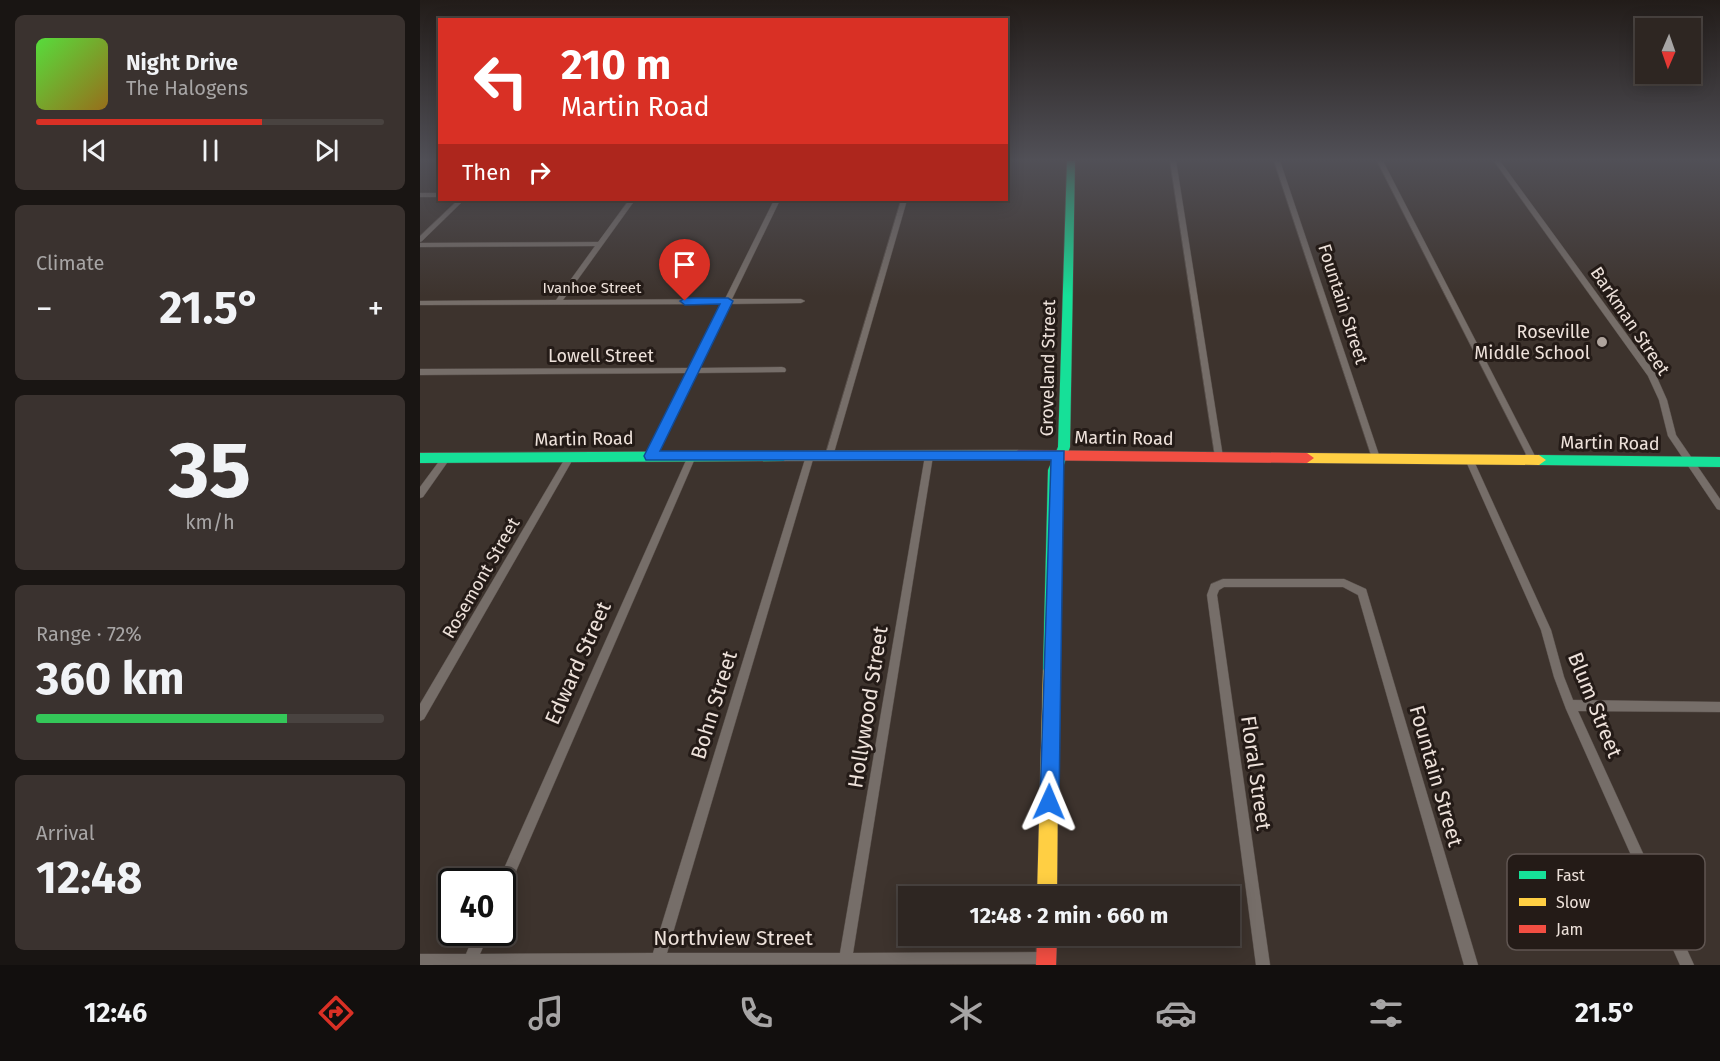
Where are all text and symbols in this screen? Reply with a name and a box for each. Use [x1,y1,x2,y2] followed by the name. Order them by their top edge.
[1635,18,1701,84] north arrow
[1635,18,1701,84] map controls
[561,40,671,90] text: 210 m
[462,42,540,120] icon: left
[126,49,238,76] text: Night Drive
[126,76,248,100] text: The Halogens
[561,91,710,123] text: Martin Road
[78,134,111,167] icon: previous
[194,134,227,167] icon: pause
[310,134,343,167] icon: next
[523,156,556,189] icon: right
[462,159,511,186] text: Then
[659,239,710,301] pin
[1313,241,1373,367] street label: Fountain Street
[668,248,701,281] icon: arrive
[36,251,104,275] text: Climate
[1586,263,1675,380] street label: Barkman Street
[543,279,642,297] street label: Ivanhoe Street
[159,281,261,335] text: 21.5°
[36,289,53,329] text: −
[368,289,384,329] text: +
[1036,299,1060,437] street label: Groveland Street
[1474,321,1590,364] place label: Roseville Middle School
[1595,335,1609,349] marker: Roseville Middle School
[548,345,654,367] street label: Lowell Street
[169,424,251,518] text: 35
[1074,426,1174,450] street label: Martin Road
[534,427,634,451] street label: Martin Road
[1560,431,1660,455] street label: Martin Road
[185,510,235,534] text: km/h
[437,513,525,642] street label: Rosemont Street
[539,597,617,729] street label: Edward Street
[36,622,142,646] text: Range · 72%
[842,624,894,790] street label: Hollywood Street
[685,647,743,762] street label: Bohn Street
[1562,648,1628,762] street label: Blum Street
[36,652,185,706] text: 360 km
[1403,702,1469,850] street label: Fountain Street
[1235,714,1277,832] street label: Floral Street
[1017,770,1081,834] position arrow
[36,821,95,845] text: Arrival
[36,851,142,905] text: 12:48
[1507,854,1705,950] legend
[1556,866,1585,885] text: Fast
[438,868,516,946] speed limit sign: 40
[1556,893,1591,912] text: Slow
[970,902,1168,929] text: 12:48 · 2 min · 660 m
[1556,920,1583,939] text: Jam
[653,925,813,951] street label: Northview Street
[315,992,357,1034] icon: directions
[525,992,567,1034] icon: music
[735,992,777,1034] icon: phone
[945,992,987,1034] icon: climate
[1155,992,1197,1034] icon: car
[1365,992,1407,1034] icon: filters
[84,997,147,1029] text: 12:46
[1575,997,1636,1029] text: 21.5°

